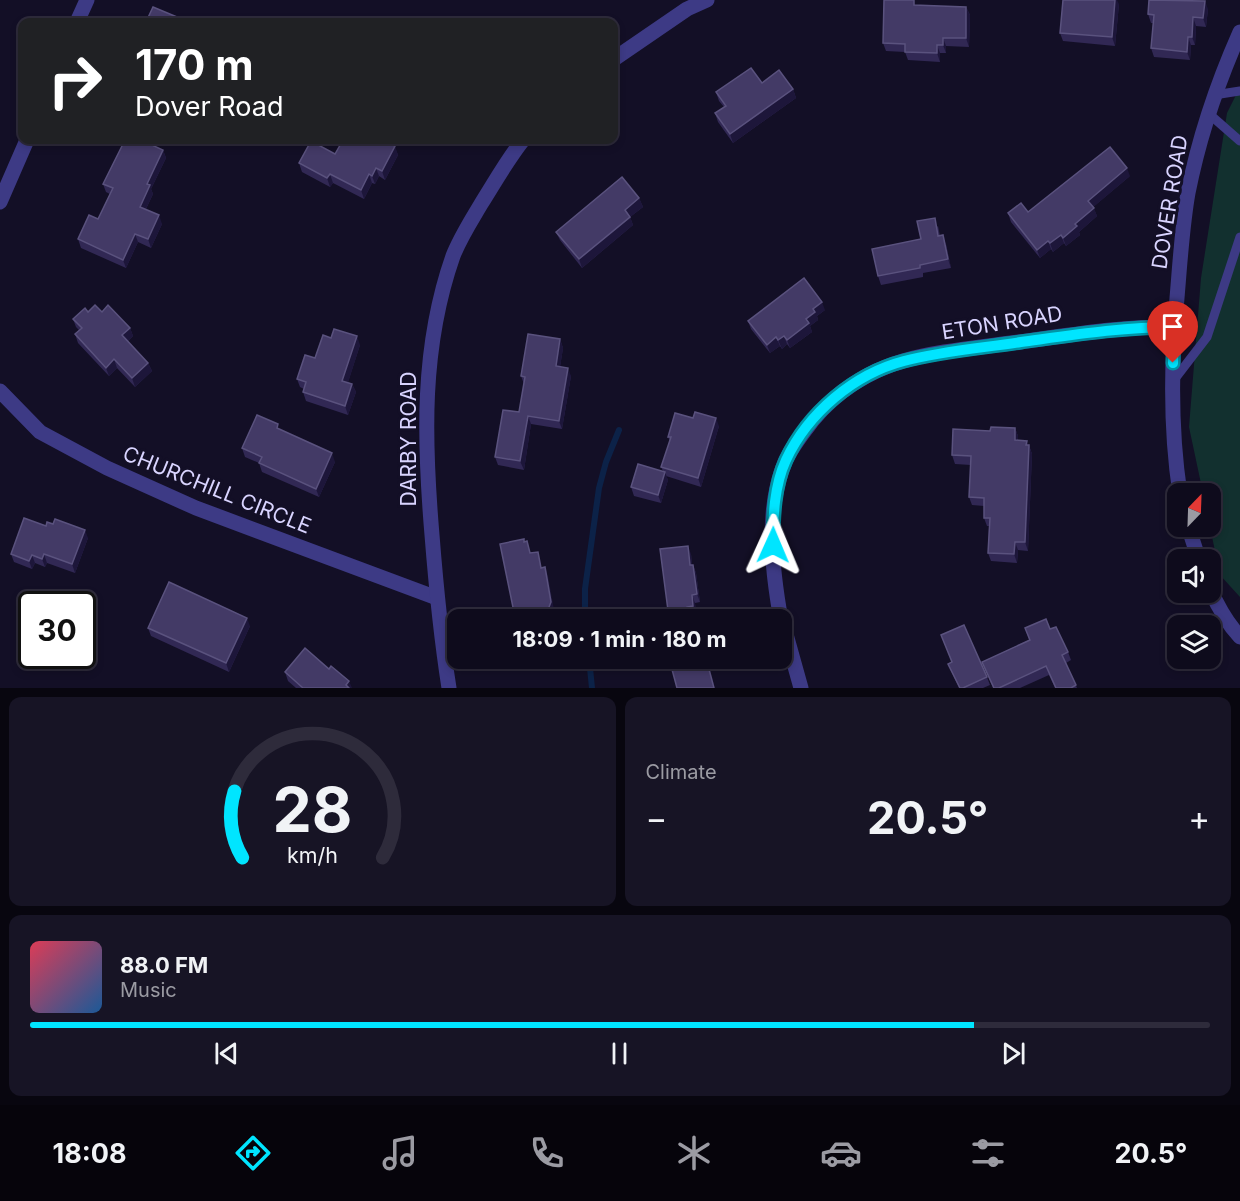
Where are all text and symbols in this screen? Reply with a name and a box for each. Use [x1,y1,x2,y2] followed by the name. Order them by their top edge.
[135,39,253,90] text: 170 m
[36,42,114,120] icon: right
[135,90,283,123] text: Dover Road
[1147,133,1192,271] street label: DOVER ROAD
[940,301,1064,344] street label: ETON ROAD
[1147,301,1198,363] pin
[1156,310,1189,343] icon: arrive
[396,372,421,506] street label: DARBY ROAD
[119,440,315,539] street label: CHURCHILL CIRCLE
[1167,483,1221,537] north arrow
[1167,483,1221,669] map controls
[741,513,805,577] position arrow
[1167,549,1221,603] button: sound
[18,591,96,669] speed limit sign: 30
[1167,615,1221,669] button: layers
[512,626,727,652] text: 18:09 · 1 min · 180 m
[646,760,717,784] text: Climate
[272,772,352,847] text: 28
[867,790,988,845] text: 20.5°
[646,798,667,838] text: −
[1188,798,1210,838] text: +
[287,843,338,869] text: km/h
[120,952,208,978] text: 88.0 FM
[120,978,177,1002] text: Music
[210,1037,243,1070] icon: previous
[603,1037,636,1070] icon: pause
[997,1037,1030,1070] icon: next
[232,1132,274,1174] icon: directions
[379,1132,421,1174] icon: music
[526,1132,568,1174] icon: phone
[673,1132,715,1174] icon: climate
[820,1132,862,1174] icon: car
[967,1132,1009,1174] icon: filters
[53,1137,127,1170] text: 18:08
[1115,1137,1187,1170] text: 20.5°

